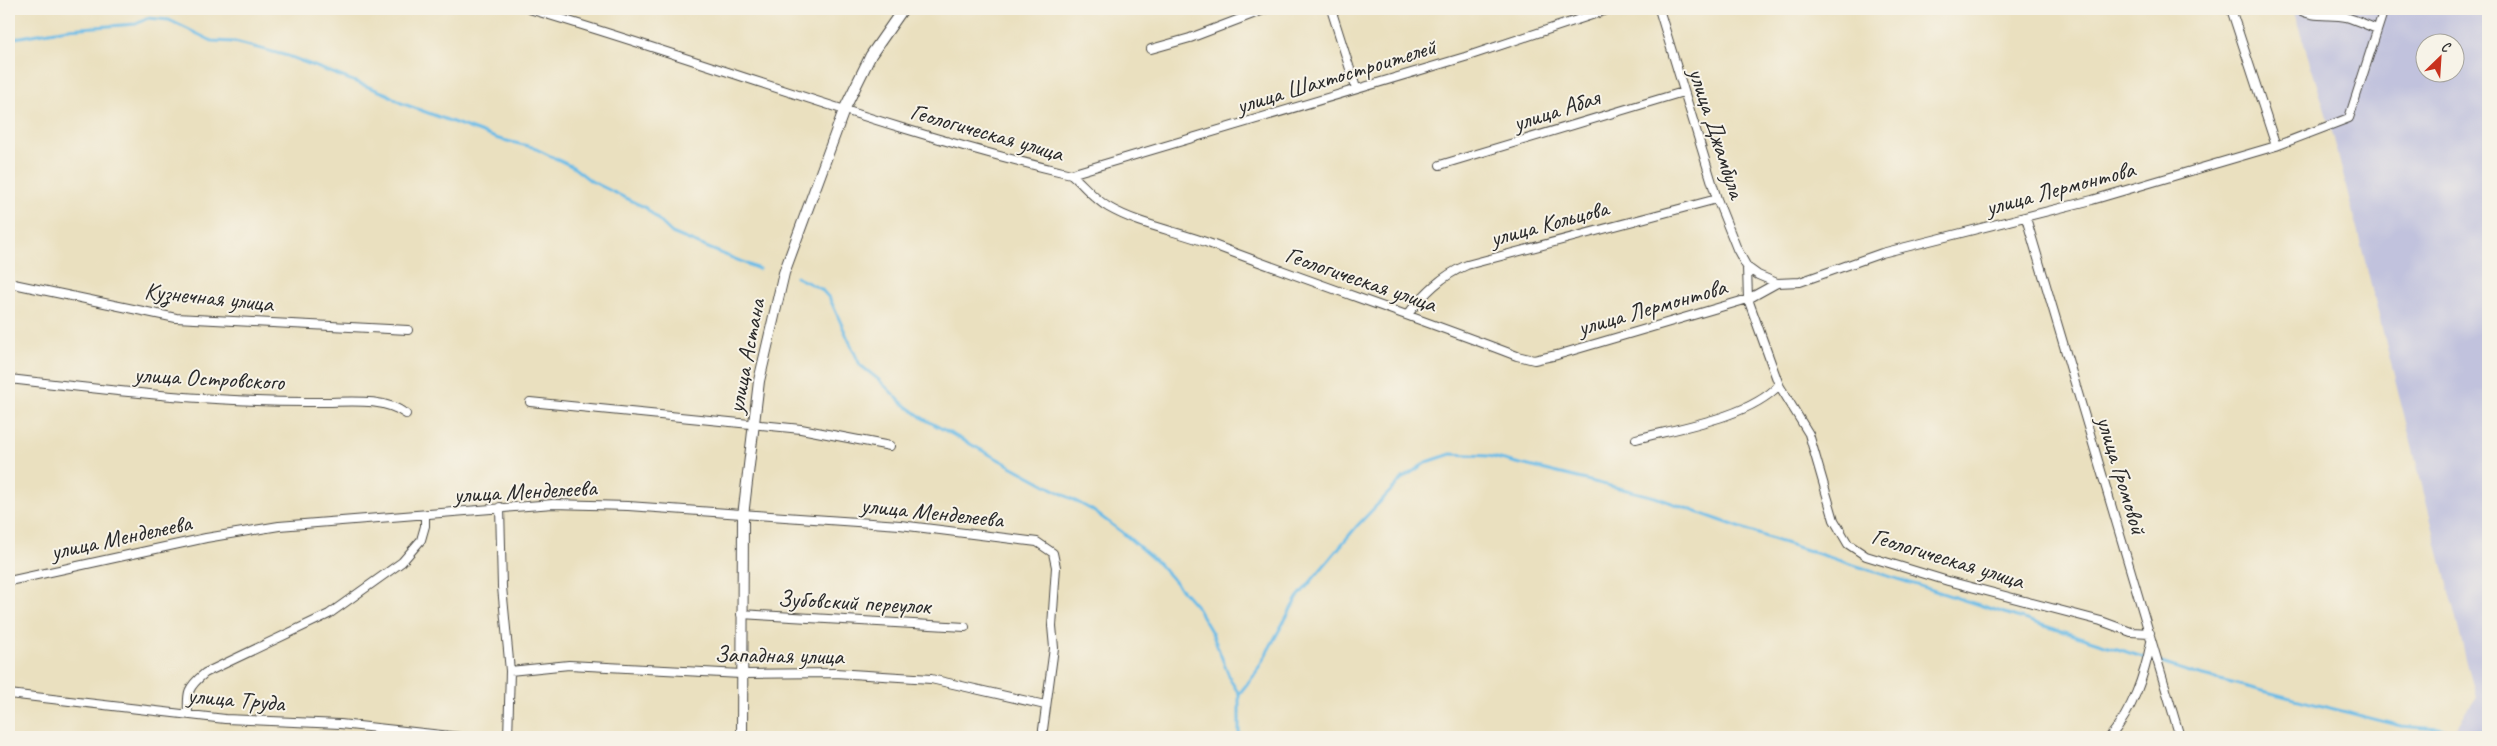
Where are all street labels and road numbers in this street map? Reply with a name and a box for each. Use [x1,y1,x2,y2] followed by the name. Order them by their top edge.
[1231,31,1441,121] street label: улица Шахтостроителей
[1681,62,1753,204] street label: улица Джамбула
[1507,82,1604,139] street label: улица Абая
[907,96,1068,169] street label: Геологическая улица
[1980,153,2139,223] street label: улица Лермонтова
[1485,192,1613,254] street label: улица Кольцова
[1281,239,1442,319] street label: Геологическая улица
[1572,271,1731,343] street label: улица Лермонтова
[143,275,276,320] street label: Кузнечная улица
[720,295,772,418] street label: улица Астана
[131,359,286,397] street label: улица Островского
[2089,410,2155,540] street label: улица Громовой
[451,472,598,510] street label: улица Менделеева
[857,489,1006,535] street label: улица Менделеева
[46,507,195,567] street label: улица Менделеева
[1868,521,2029,596] street label: Геологическая улица
[777,583,933,621] street label: Зубовский переулок
[714,639,845,671] street label: Западная улица
[184,680,287,718] street label: улица Труда

